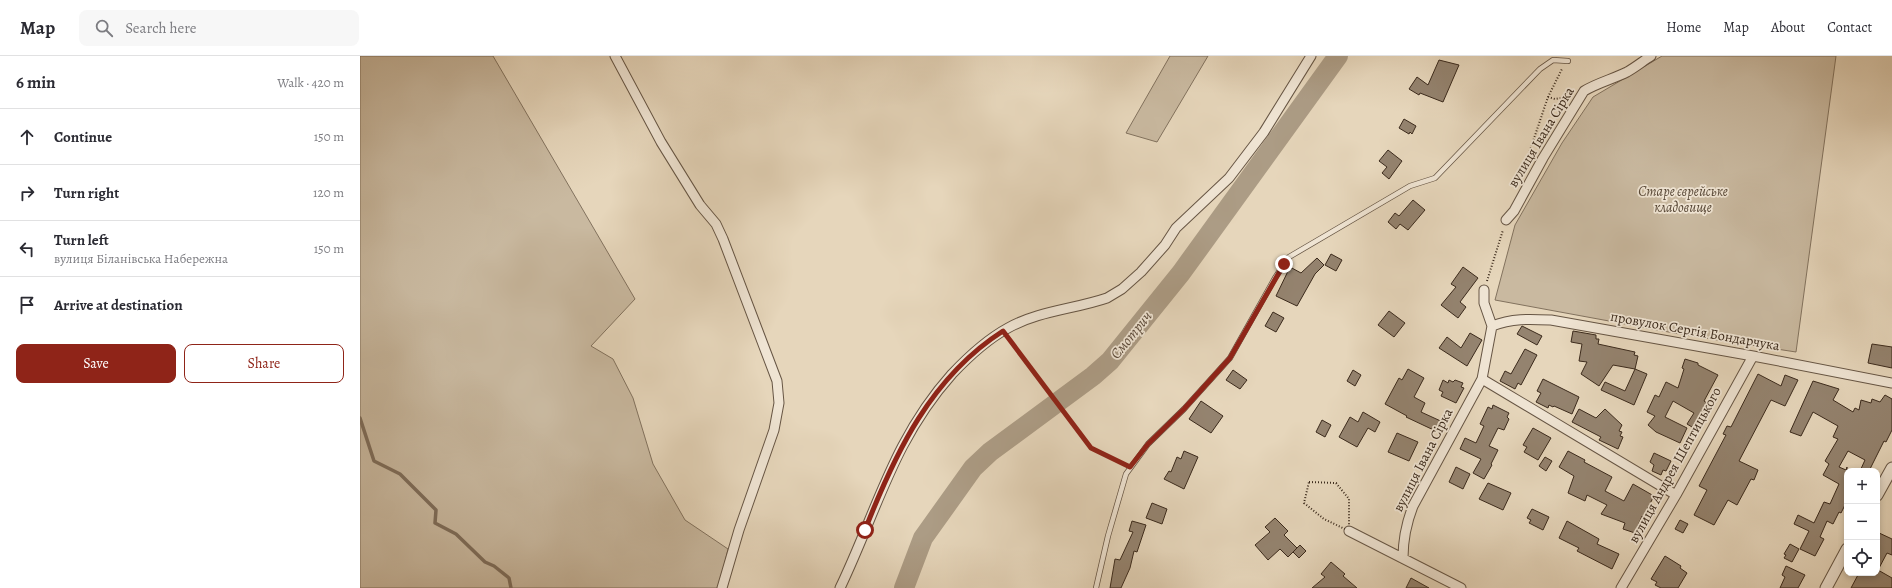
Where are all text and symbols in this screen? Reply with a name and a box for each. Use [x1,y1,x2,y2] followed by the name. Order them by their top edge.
[79,10,359,46] search box
[20,15,55,41] text: Map
[93,17,115,39] icon: search
[125,18,197,38] text: Search here
[1666,18,1701,37] text: Home
[1723,18,1749,37] text: Map
[1771,18,1805,37] text: About
[1827,18,1872,37] text: Contact
[16,71,56,94] text: 6 min
[277,74,344,91] text: Walk · 420 m
[1503,83,1579,191] street label: вулиця Івана Сірка
[16,126,38,148] icon: ahead
[54,127,112,147] text: Continue
[314,128,344,145] text: 150 m
[16,182,38,204] icon: right
[1638,182,1728,217] park label: Старе єврейське кладовище
[54,183,119,203] text: Turn right
[313,184,344,201] text: 120 m
[54,230,109,250] text: Turn left
[16,238,38,260] icon: left
[314,240,344,257] text: 150 m
[54,250,228,267] text: вулиця Біланівська Набережна
[1275,255,1293,273] route end
[16,294,38,316] icon: arrive
[54,295,183,315] text: Arrive at destination
[1105,307,1157,363] water label: Смотрич
[1609,307,1782,355] street label: провулок Сергія Бондарчука
[16,344,176,383] button: Save
[184,344,344,383] button: Share
[1624,384,1726,546] street label: вулиця Андрея Шептицького
[1389,404,1458,515] street label: вулиця Івана Сірка
[1844,468,1880,576] map controls
[1844,468,1880,504] button: +
[1844,504,1880,540] button: −
[856,521,874,539] route start
[1844,540,1880,576] button: locate

